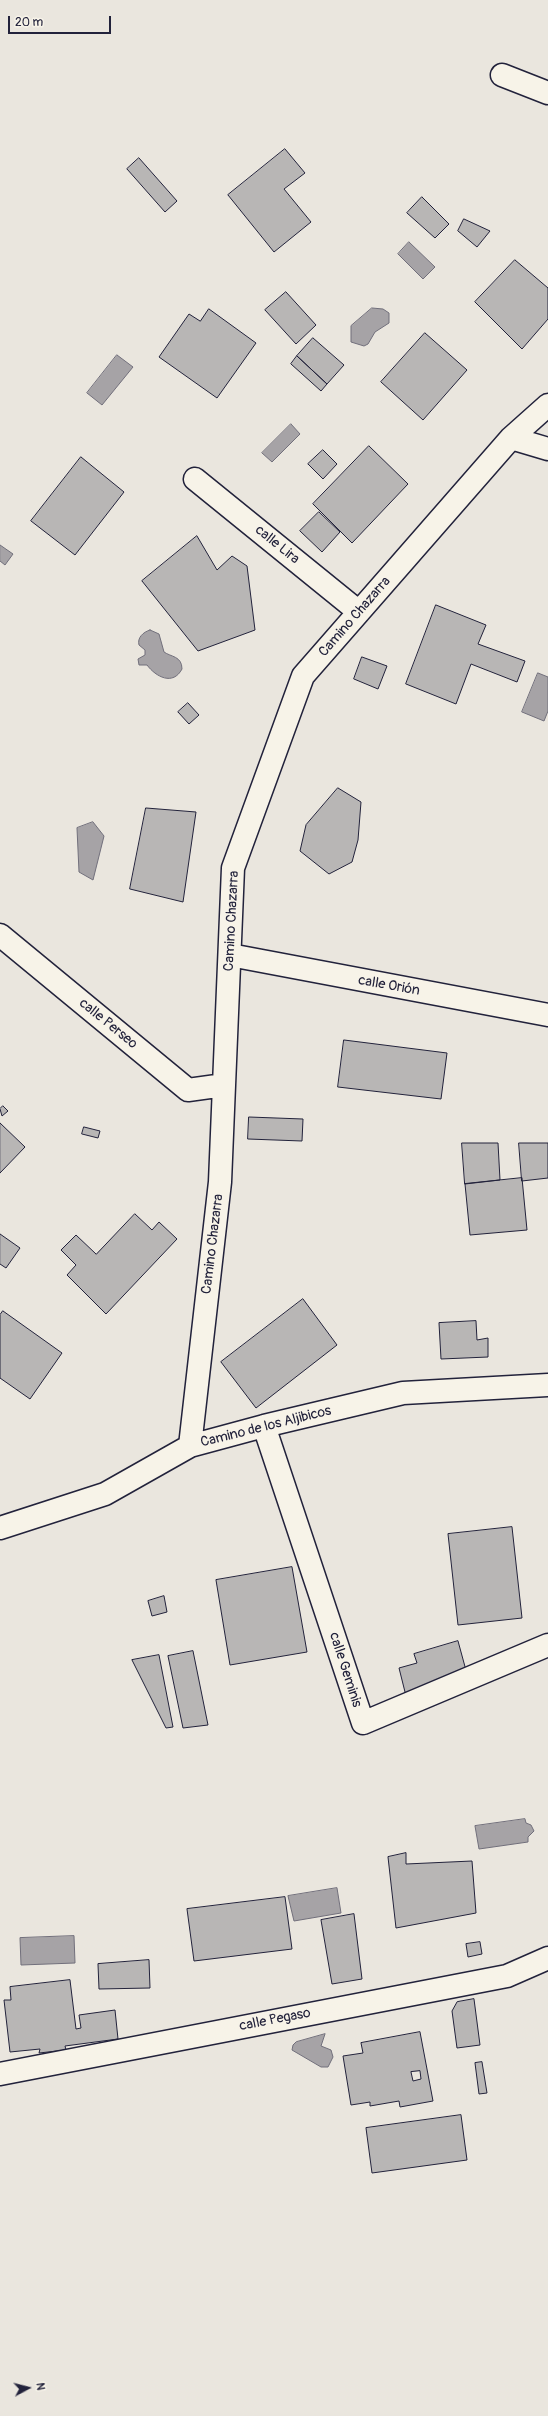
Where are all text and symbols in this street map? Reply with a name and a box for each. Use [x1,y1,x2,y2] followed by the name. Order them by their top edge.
[10,8,113,34] scale bar
[15,15,43,30] text: 20 m
[251,522,303,568] street label: calle Lira
[316,573,394,661] street label: Camino Chazarra
[221,870,243,972] street label: Camino Chazarra
[357,972,421,1000] street label: calle Orión
[75,995,141,1053] street label: calle Perseo
[199,1193,227,1295] street label: Camino Chazarra
[199,1403,333,1451] street label: Camino de los Aljibicos
[325,1630,365,1710] street label: calle Geminis
[238,2005,312,2035] street label: calle Pegaso
[8,2368,48,2408] north arrow
[34,2382,47,2391] text: N

